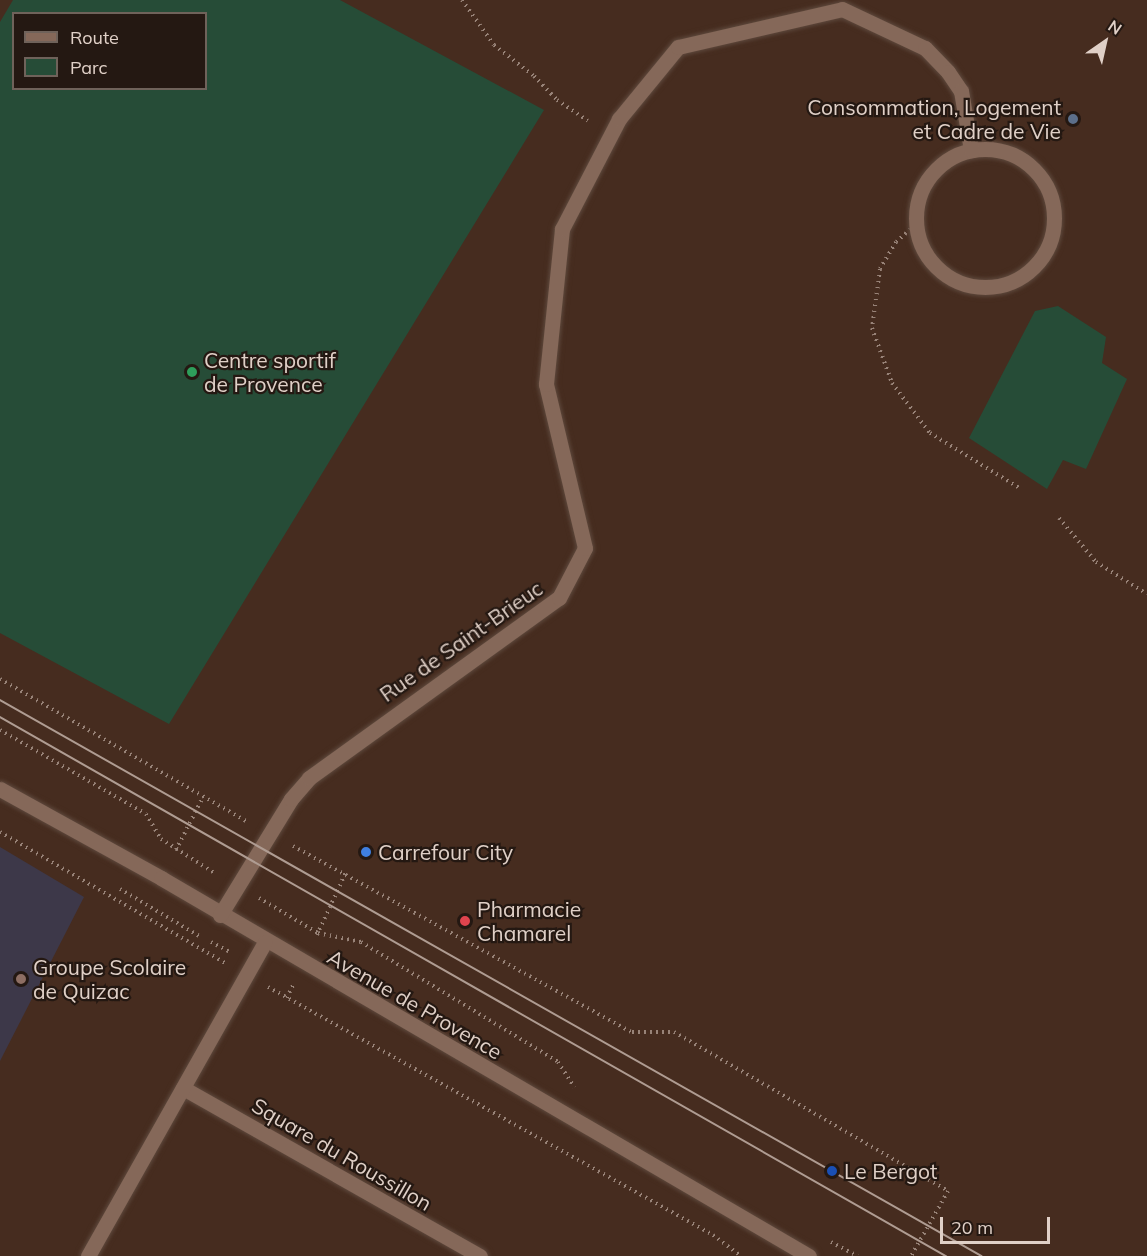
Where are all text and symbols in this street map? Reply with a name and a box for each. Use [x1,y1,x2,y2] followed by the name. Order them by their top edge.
[12,12,207,90] legend
[1075,12,1135,72] north arrow
[1104,15,1126,39] text: N
[70,26,119,49] text: Route
[70,56,107,79] text: Parc
[807,94,1061,144] place label: Consommation, Logement et Cadre de Vie
[1066,112,1080,126] marker: Consommation, Logement et Cadre de Vie
[204,347,336,397] place label: Centre sportif de Provence
[185,365,199,379] marker: Centre sportif de Provence
[375,575,547,707] street label: Rue de Saint-Brieuc
[378,839,513,865] place label: Carrefour City
[359,845,373,859] marker: Carrefour City
[477,896,581,946] place label: Pharmacie Chamarel
[458,914,472,928] marker: Pharmacie Chamarel
[323,944,507,1064] street label: Avenue de Provence
[33,954,186,1004] place label: Groupe Scolaire de Quizac
[14,972,28,986] marker: Groupe Scolaire de Quizac
[248,1092,436,1216] street label: Square du Roussillon
[844,1158,937,1184] place label: Le Bergot
[825,1164,839,1178] marker: Le Bergot
[943,1205,1052,1243] scale bar
[951,1216,993,1239] text: 20 m

